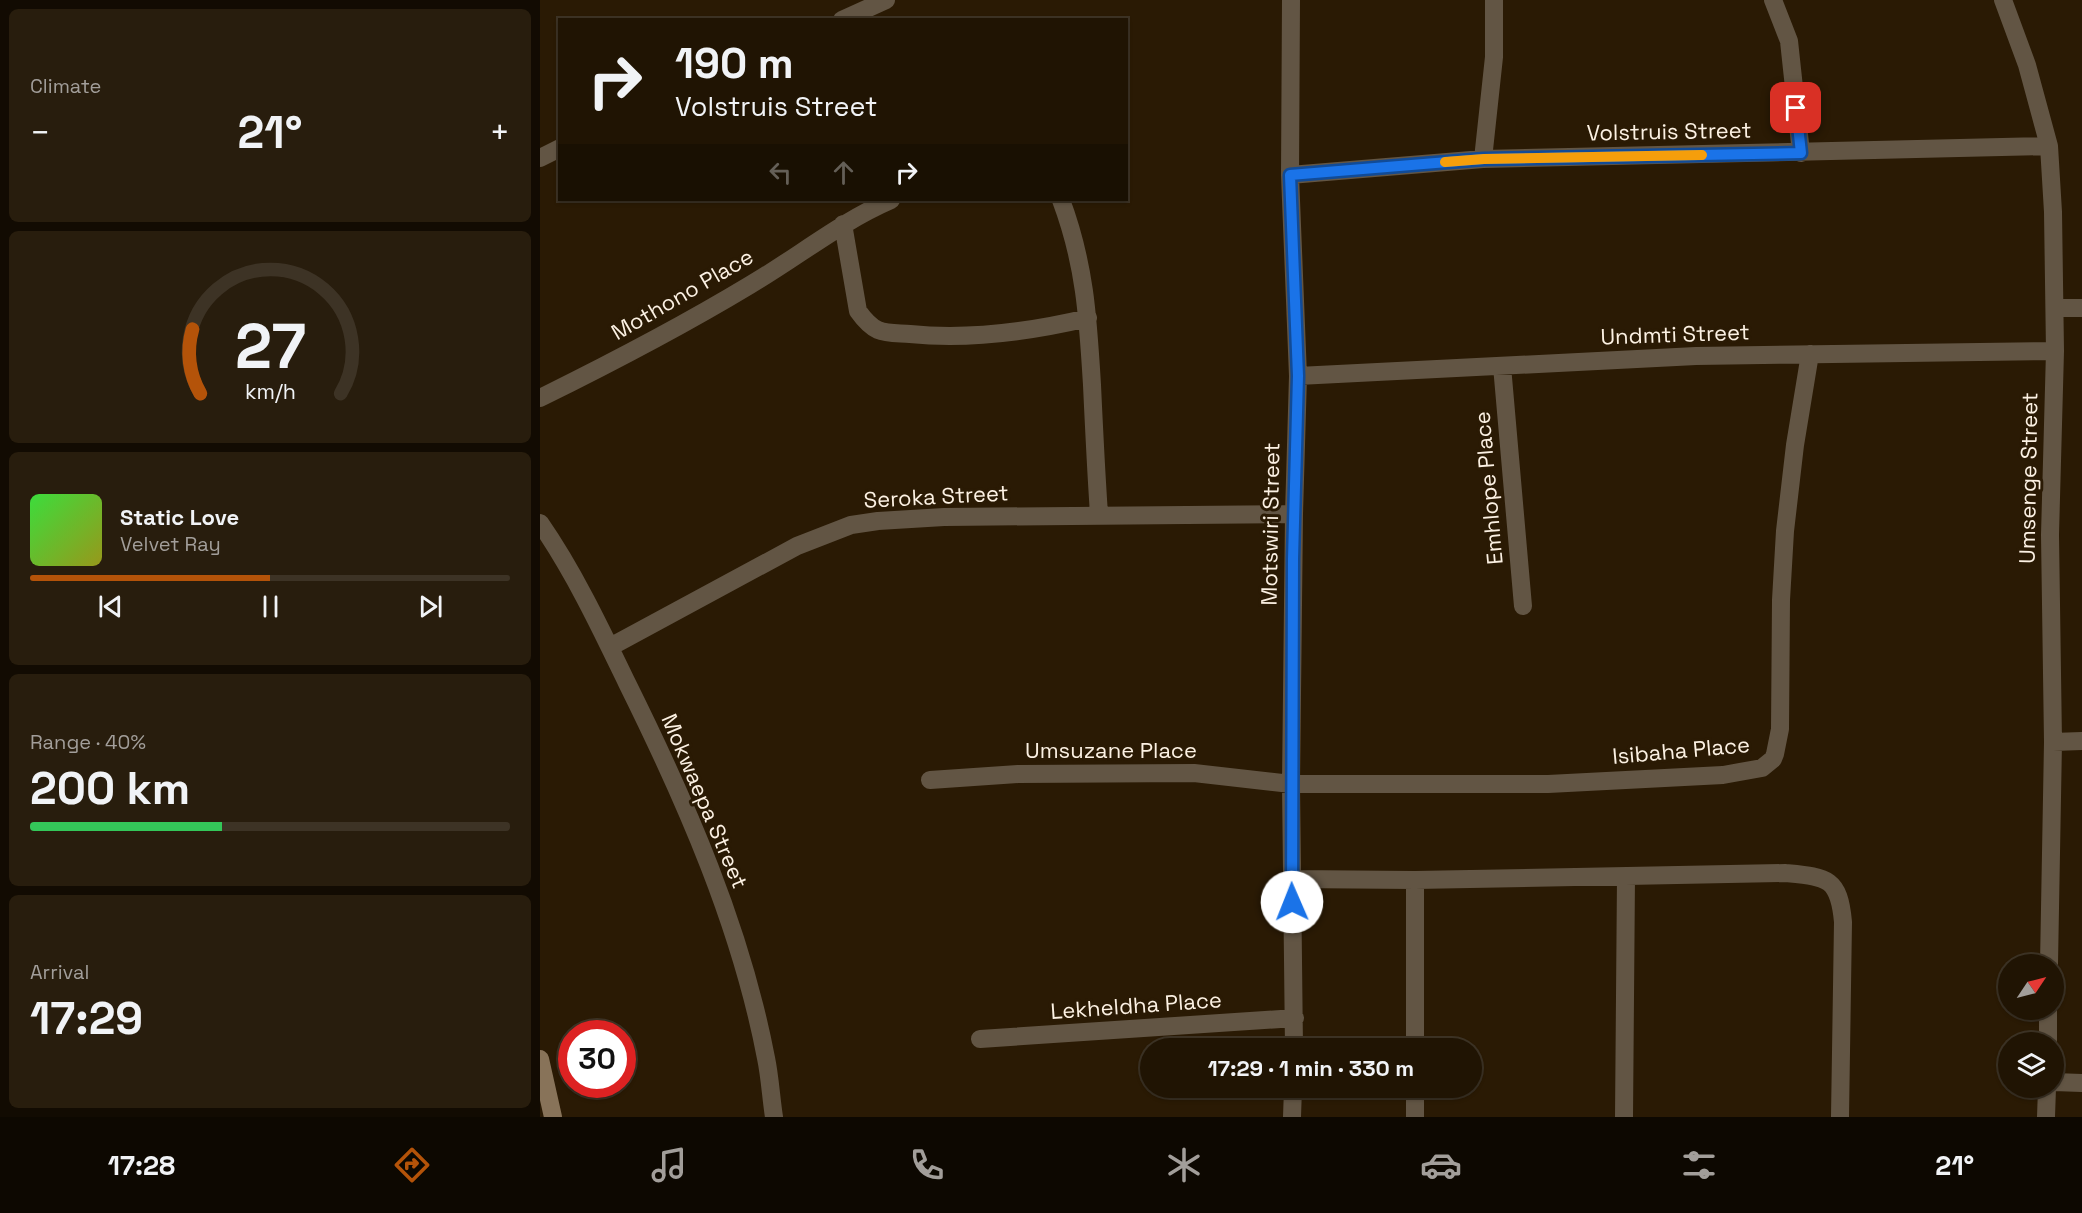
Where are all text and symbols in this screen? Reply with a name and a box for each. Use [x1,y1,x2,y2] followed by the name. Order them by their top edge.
[675,37,794,90] text: 190 m
[576,42,654,120] icon: right
[30,73,101,99] text: Climate
[1770,82,1821,133] pin
[675,89,877,124] text: Volstruis Street
[1779,91,1812,124] icon: arrive
[238,104,302,161] text: 21°
[30,112,50,154] text: −
[490,112,510,154] text: +
[1586,116,1752,146] street label: Volstruis Street
[764,156,797,189] icon: left
[827,156,860,189] icon: ahead
[890,156,923,189] icon: right
[606,242,758,346] street label: Mothono Place
[234,307,306,386] text: 27
[1600,317,1750,351] street label: Undmti Street
[244,378,296,405] text: km/h
[2013,392,2043,564] street label: Umsenge Street
[1467,410,1509,566] street label: Emhlope Place
[1255,442,1285,606] street label: Motswiri Street
[863,478,1009,514] street label: Seroka Street
[120,503,239,531] text: Static Love
[120,531,221,557] text: Velvet Ray
[94,590,127,623] icon: previous
[254,590,287,623] icon: pause
[414,590,447,623] icon: next
[656,709,754,893] street label: Mokwaepa Street
[30,729,146,755] text: Range · 40%
[1611,730,1751,770] street label: Isibaha Place
[1025,736,1197,764] street label: Umsuzane Place
[30,760,190,817] text: 200 km
[1260,870,1324,934] position arrow
[1998,954,2064,1020] north arrow
[1998,954,2064,1098] map controls
[30,959,89,985] text: Arrival
[1049,985,1223,1025] street label: Lekheldha Place
[30,990,143,1047] text: 17:29
[558,1020,636,1098] speed limit sign: 30
[1998,1032,2064,1098] button: layers
[1208,1054,1414,1082] text: 17:29 · 1 min · 330 m
[391,1144,433,1186] icon: directions
[648,1144,690,1186] icon: music
[906,1144,948,1186] icon: phone
[1163,1144,1205,1186] icon: climate
[1420,1144,1462,1186] icon: car
[1678,1144,1720,1186] icon: filters
[108,1148,175,1183] text: 17:28
[1935,1148,1974,1183] text: 21°

